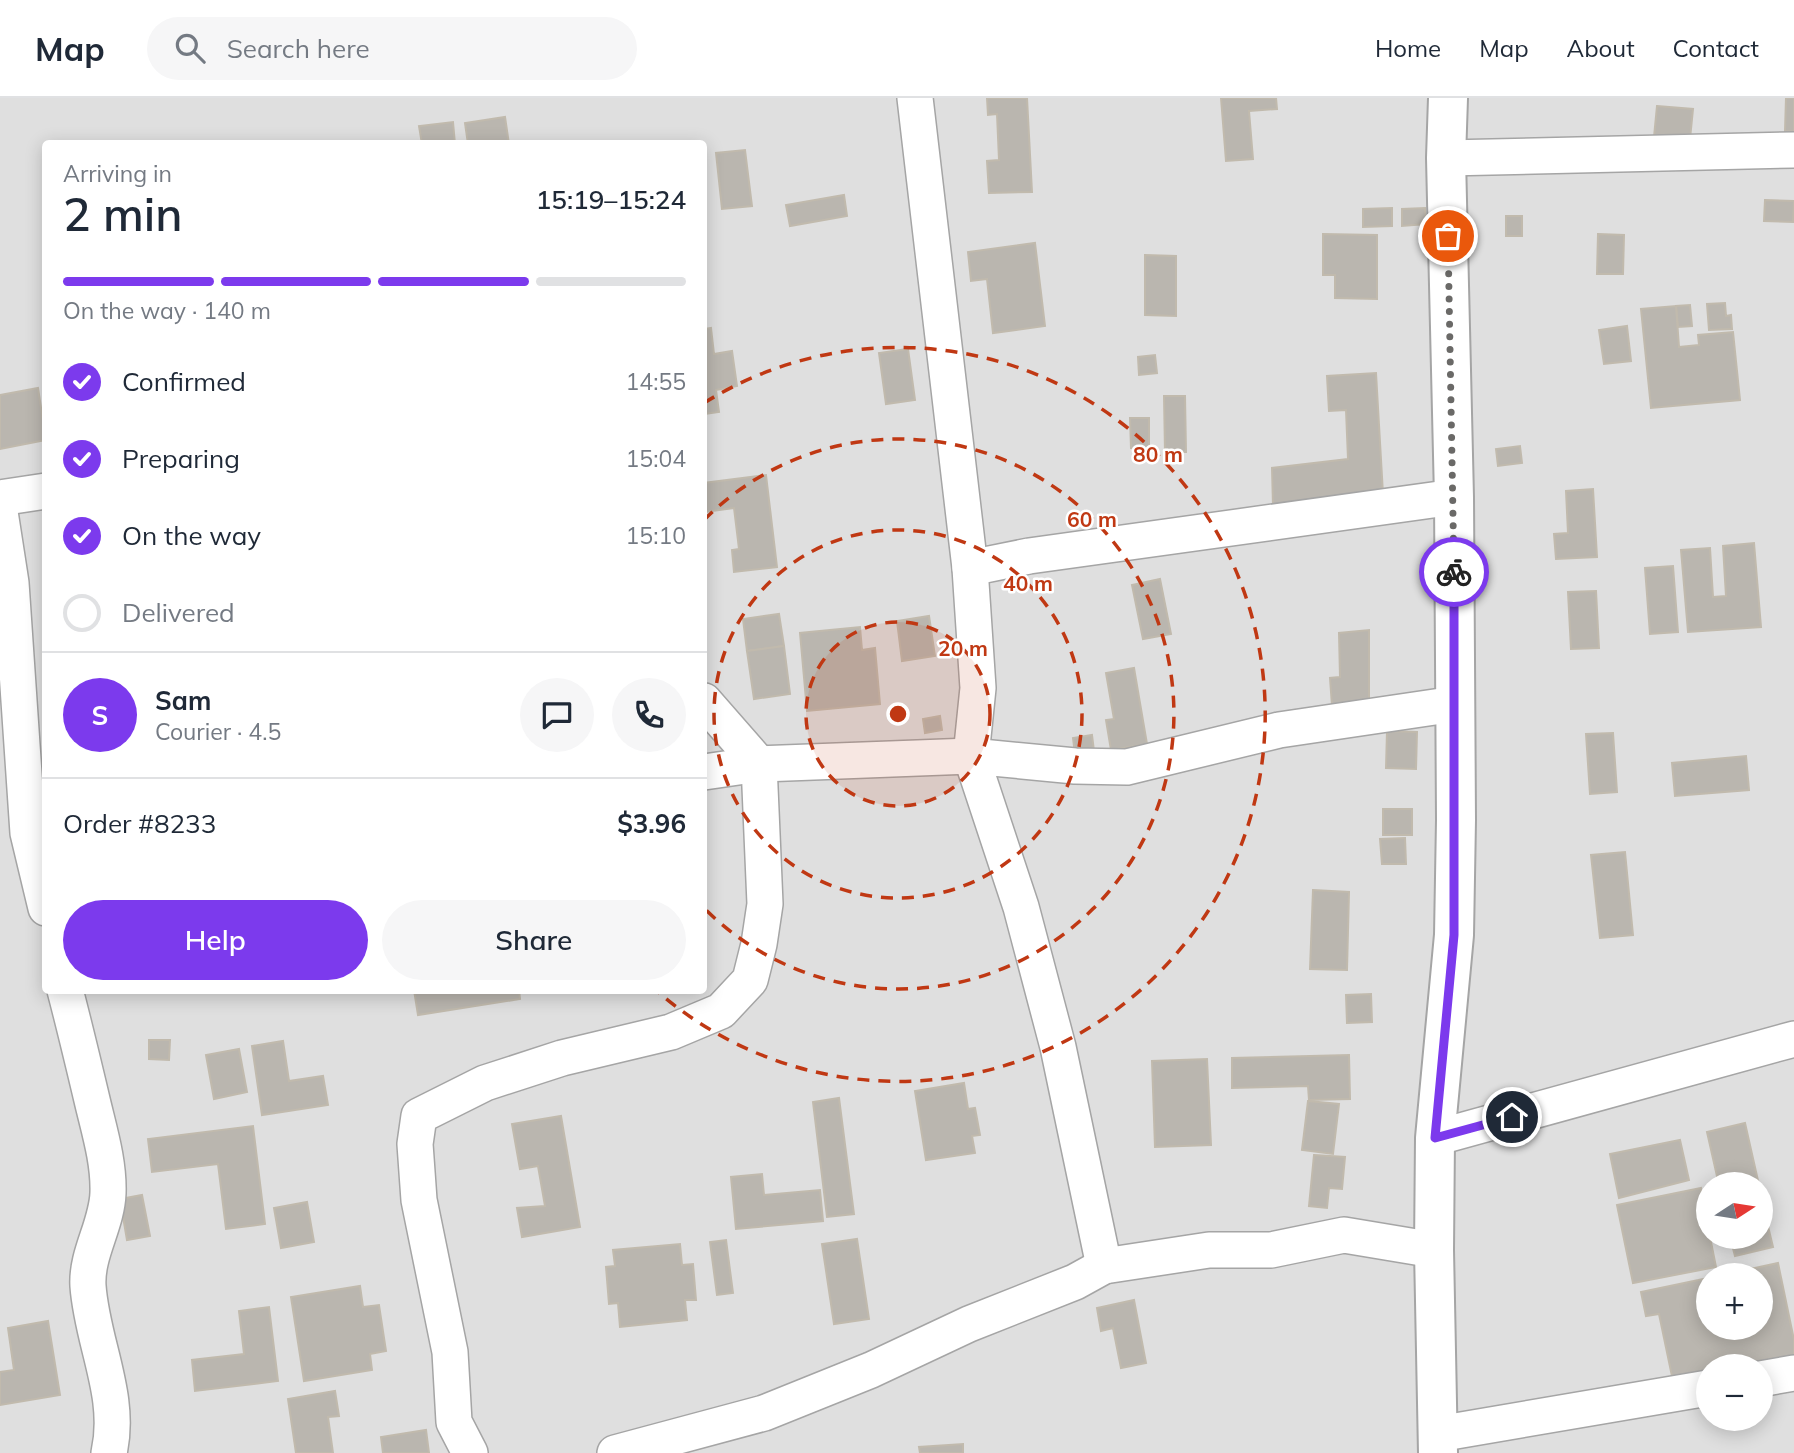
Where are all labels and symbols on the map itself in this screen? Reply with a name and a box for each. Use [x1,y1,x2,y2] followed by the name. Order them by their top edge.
[1418,206,1478,266] pin
[1133,441,1183,467] text: 80 m
[1067,506,1117,532] text: 60 m
[1419,537,1489,607] courier
[1003,570,1053,596] text: 40 m
[938,635,988,661] text: 20 m
[886,702,910,726] centre of rings
[1482,1087,1542,1147] pin
[1696,1172,1773,1250] north arrow

